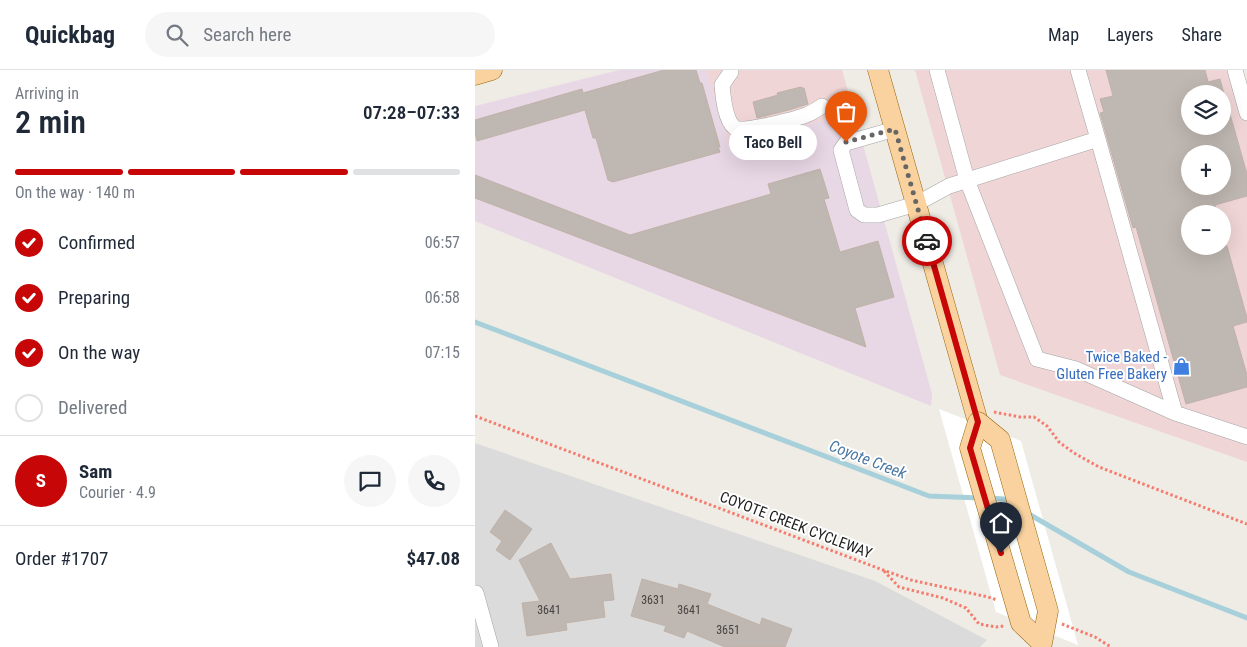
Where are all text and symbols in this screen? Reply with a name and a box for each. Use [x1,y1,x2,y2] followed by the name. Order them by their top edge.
[145,12,495,57] search box
[25,21,115,49] text: Quickbag
[163,21,191,49] icon: search
[203,23,292,46] text: Search here
[1048,24,1079,45] text: Map
[1107,24,1154,45] text: Layers
[1182,24,1222,45] text: Share
[15,84,79,103] text: Arriving in
[1181,85,1231,255] map controls
[1181,85,1231,135] button: layers
[825,91,867,142] pin
[832,98,860,126] icon: bag
[363,101,460,124] text: 07:28–07:33
[15,103,86,141] text: 2 min
[729,124,816,160] callout: Taco Bell
[744,133,802,152] text: Taco Bell
[1181,145,1231,195] button: +
[15,183,135,202] text: On the way · 140 m
[1181,205,1231,255] button: −
[902,216,952,266] courier
[913,227,941,255] icon: car
[15,229,43,257] icon: check
[58,231,135,254] text: Confirmed
[425,233,460,252] text: 06:57
[15,284,43,312] icon: check
[58,286,130,309] text: Preparing
[425,288,460,307] text: 06:58
[15,339,43,367] icon: check
[58,341,140,364] text: On the way
[425,343,460,362] text: 07:15
[1056,348,1167,383] place label: Twice Baked - Gluten Free Bakery
[1171,356,1191,376] shop icon: Twice Baked - Gluten Free Bakery
[58,396,127,419] text: Delivered
[827,436,910,483] water label: Coyote Creek
[344,455,396,507] button: chat
[408,455,460,507] button: phone
[79,460,112,483] text: Sam
[36,469,46,492] text: S
[79,483,156,502] text: Courier · 4.9
[717,488,875,562] street label: COYOTE CREEK CYCLEWAY
[980,502,1022,553] pin
[987,509,1015,537] icon: home
[15,547,108,570] text: Order #1707
[406,547,460,570] text: $47.08
[641,593,665,607] house number: 3631
[537,603,561,617] house number: 3641
[677,603,701,617] house number: 3641
[716,623,740,637] house number: 3651

